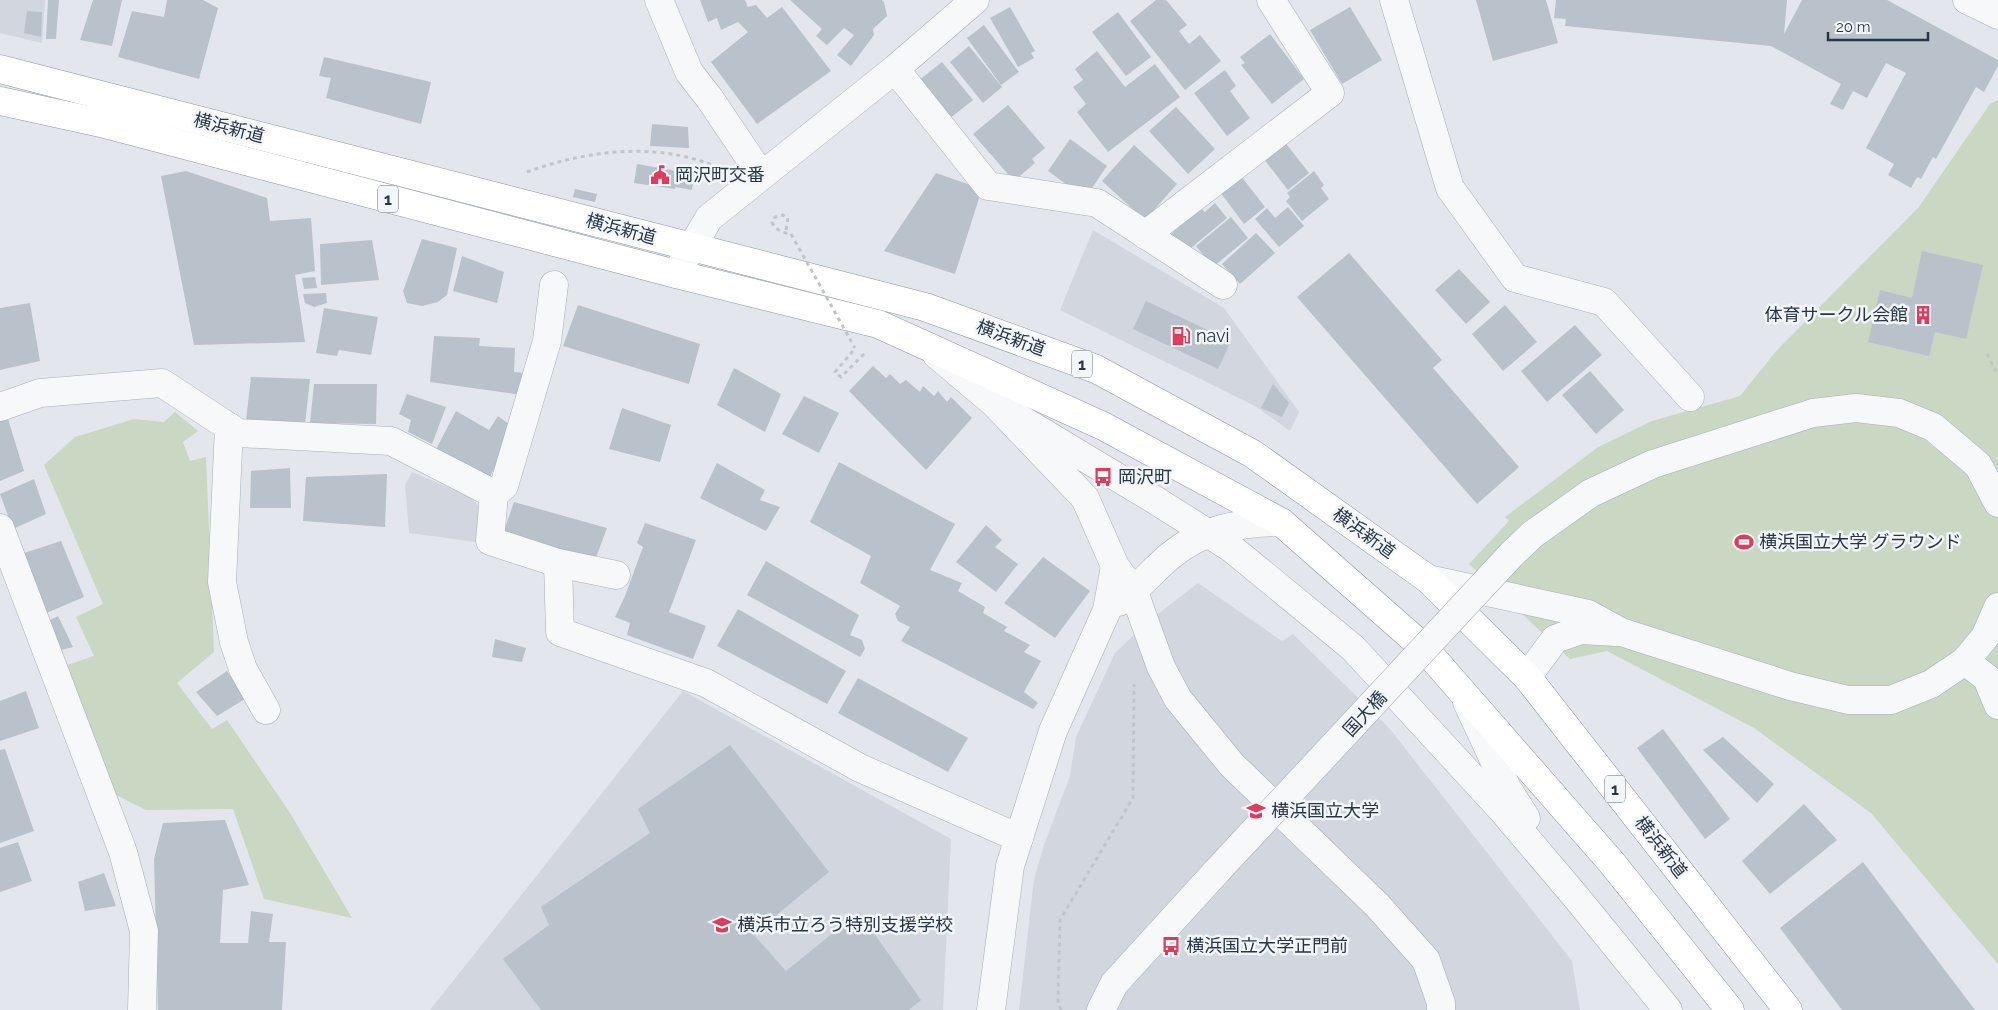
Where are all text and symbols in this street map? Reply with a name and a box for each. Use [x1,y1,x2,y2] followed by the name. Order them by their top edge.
[1828,10,1928,42] scale bar
[1836,18,1871,36] text: 20 m
[192,109,267,146] street label: 横浜新道
[649,164,671,186] public building icon: 岡沢町交番
[675,164,765,185] place label: 岡沢町交番
[378,185,398,212] road number: 1
[584,209,659,248] street label: 横浜新道
[1765,304,1908,325] place label: 体育サークル会館
[1912,304,1934,326] building icon: 体育サークル会館
[974,315,1049,360] street label: 横浜新道
[1170,325,1192,347] fuel station icon: navi
[1196,325,1230,346] place label: navi
[1072,350,1092,378] road number: 1
[1092,466,1114,488] bus stop icon: 岡沢町
[1118,466,1172,487] place label: 岡沢町
[1329,503,1400,562] street label: 横浜新道
[1733,531,1755,553] sports icon: 横浜国立大学 グラウンド
[1759,531,1962,552] place label: 横浜国立大学 グラウンド
[1339,687,1391,741] street label: 国大橋
[1605,776,1625,802] road number: 1
[1245,800,1267,822] school or university icon: 横浜国立大学
[1271,800,1379,821] place label: 横浜国立大学
[1631,812,1692,882] street label: 横浜新道
[711,914,733,936] school or university icon: 横浜市立ろう特別支援学校
[737,914,953,935] place label: 横浜市立ろう特別支援学校
[1160,935,1182,957] bus stop icon: 横浜国立大学正門前
[1186,935,1348,956] place label: 横浜国立大学正門前

